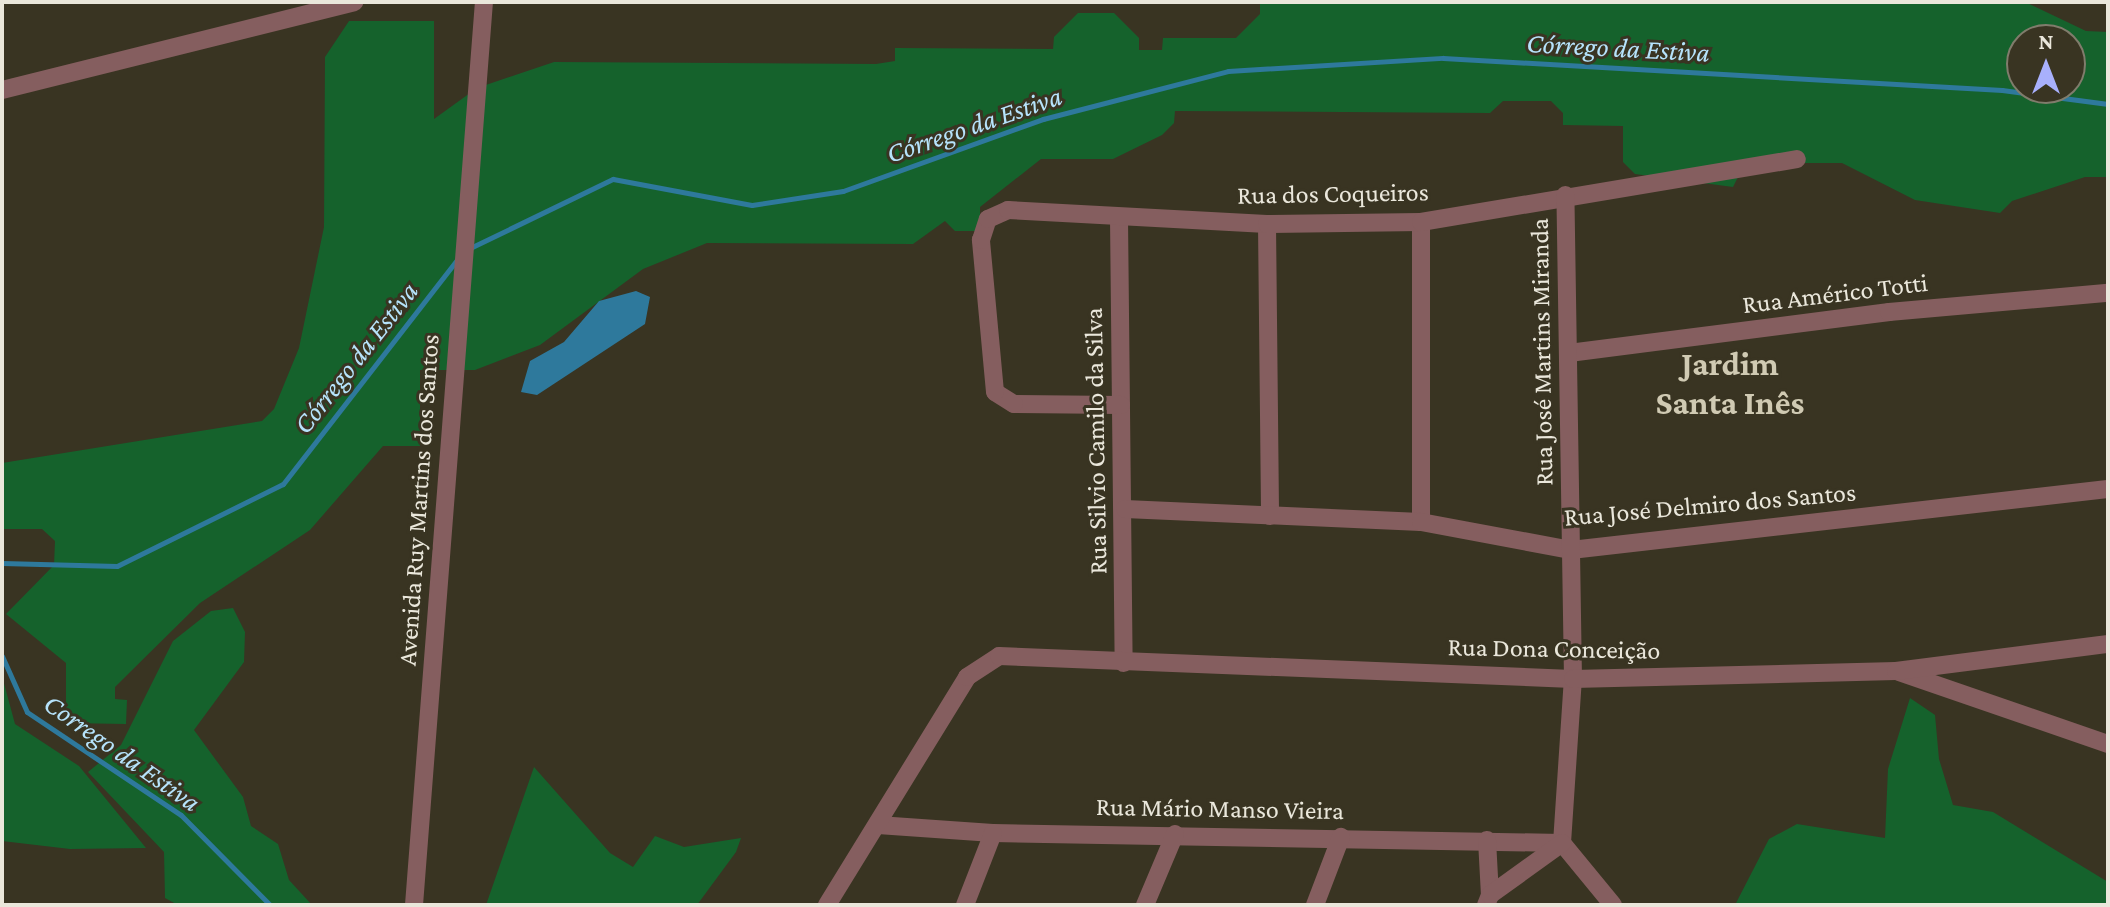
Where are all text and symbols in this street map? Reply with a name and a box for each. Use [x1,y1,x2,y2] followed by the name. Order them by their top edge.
[2006,24,2086,104] north arrow
[1526,26,1710,70] water label: Córrego da Estiva
[2039,29,2054,54] text: N
[882,79,1066,171] water label: Córrego da Estiva
[1237,177,1429,211] street label: Rua dos Coqueiros
[1524,218,1560,486] street label: Rua José Martins Miranda
[1741,267,1929,321] street label: Rua Américo Totti
[286,275,426,441] water label: Córrego da Estiva
[1078,307,1114,575] street label: Rua Silvio Camilo da Silva
[392,333,446,667] street label: Avenida Ruy Martins dos Santos
[1656,343,1804,422] district label: Jardim Santa Inês
[1563,477,1857,533] street label: Rua José Delmiro dos Santos
[1447,632,1661,666] street label: Rua Dona Conceição
[37,687,207,819] water label: Corrego da Estiva
[1096,791,1344,827] street label: Rua Mário Manso Vieira

